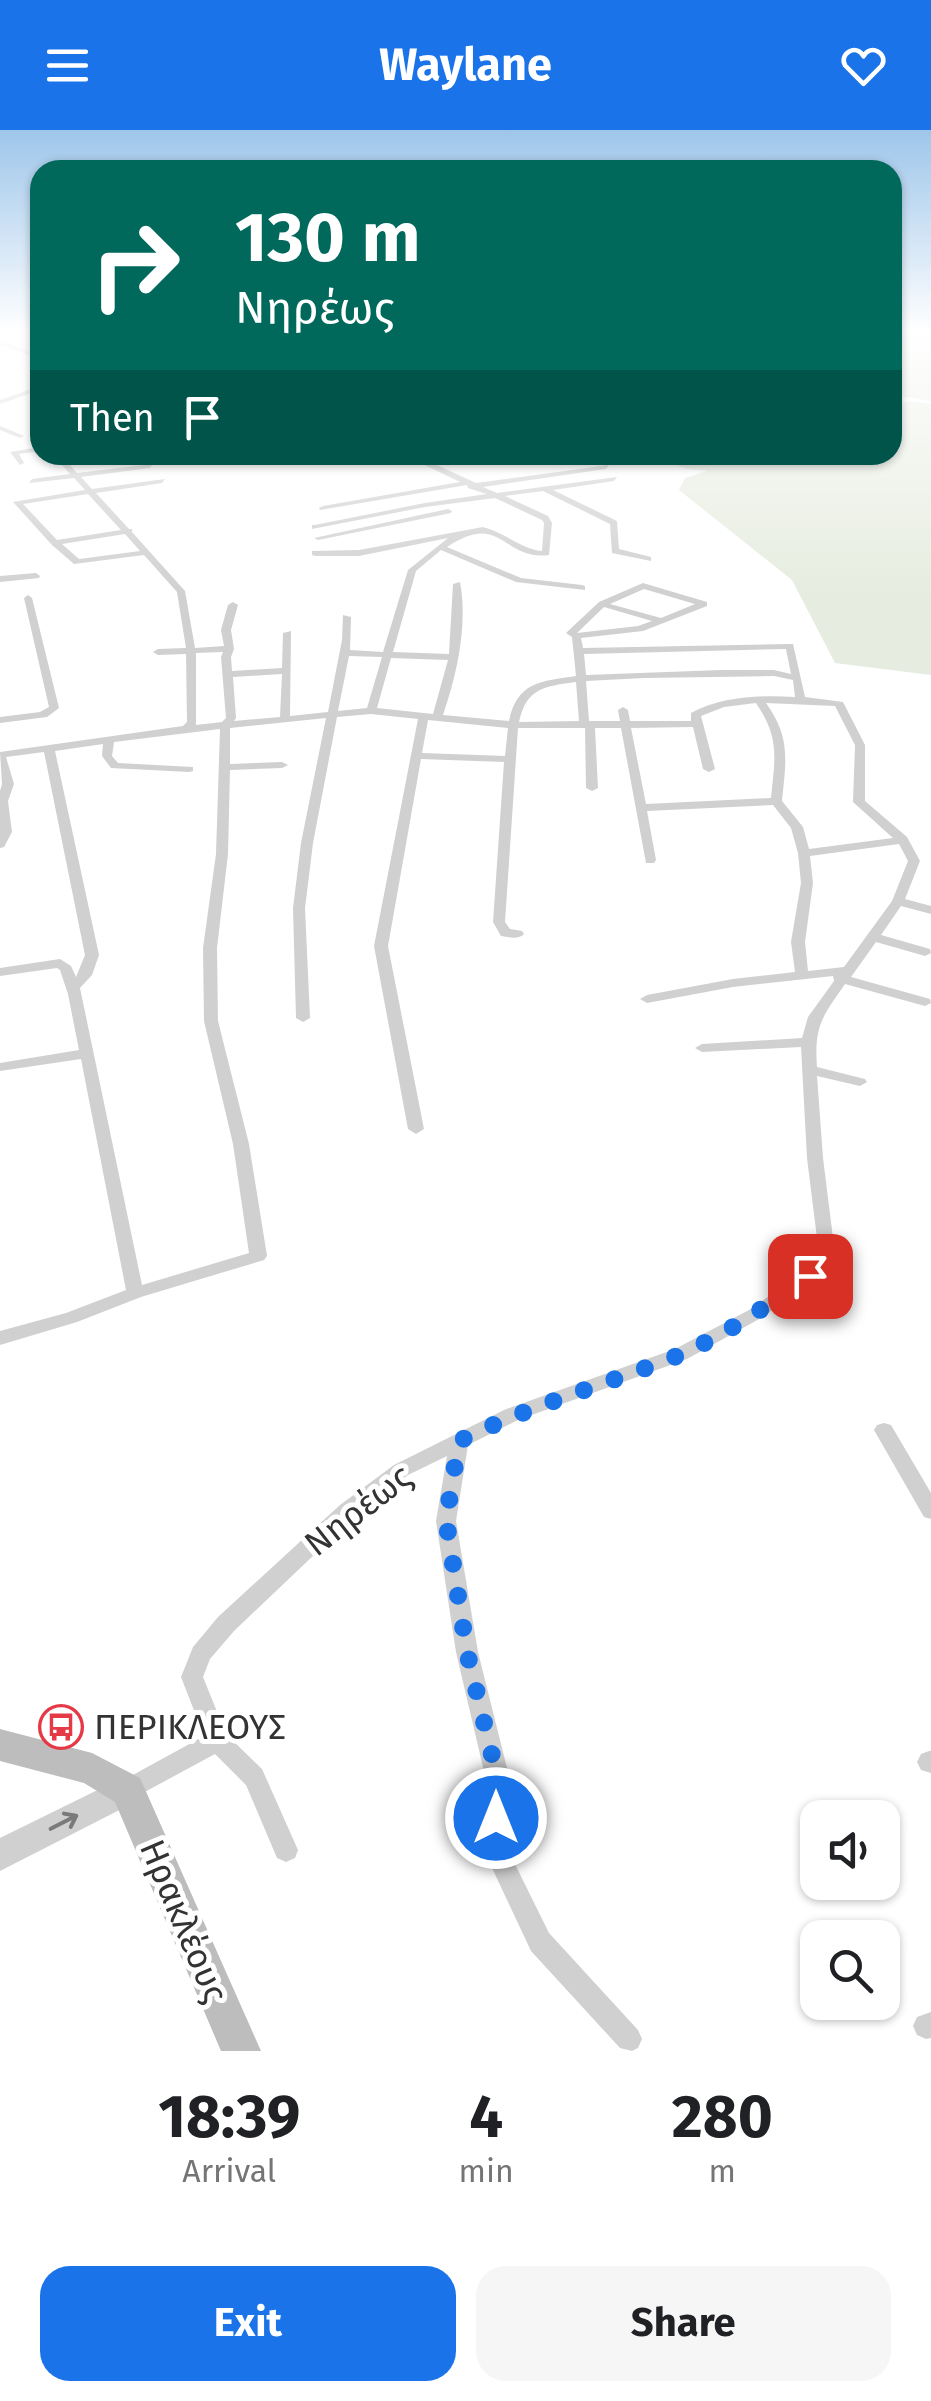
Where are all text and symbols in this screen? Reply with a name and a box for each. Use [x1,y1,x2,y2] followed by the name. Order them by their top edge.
[40,38,95,93] icon: menu
[379,38,552,92] text: Waylane
[836,38,891,93] icon: heart
[235,196,421,280] text: 130 m
[70,200,200,330] icon: right
[235,281,395,335] text: Νηρέως
[175,390,230,445] icon: arrive
[70,395,155,441] text: Then
[768,1234,853,1319] pin
[783,1249,838,1304] icon: arrive
[296,1455,420,1565] street label: Νηρέως
[38,1704,84,1750] bus stop icon: ΠΕΡΙΚΛΕΟΥΣ
[94,1706,286,1748] place label: ΠΕΡΙΚΛΕΟΥΣ
[444,1766,548,1870] position arrow
[800,1800,900,2020] map controls
[800,1800,900,1900] button: sound
[48,1812,78,1831] one-way arrow
[131,1833,237,2009] street label: Ηρακλέους
[800,1920,900,2020] button: search
[158,2081,300,2153] text: 18:39
[469,2081,503,2153] text: 4
[672,2081,773,2153] text: 280
[182,2152,276,2190] text: Arrival
[458,2152,514,2190] text: min
[709,2152,736,2190] text: m
[40,2266,456,2381] button: Exit
[476,2266,891,2381] button: Share

